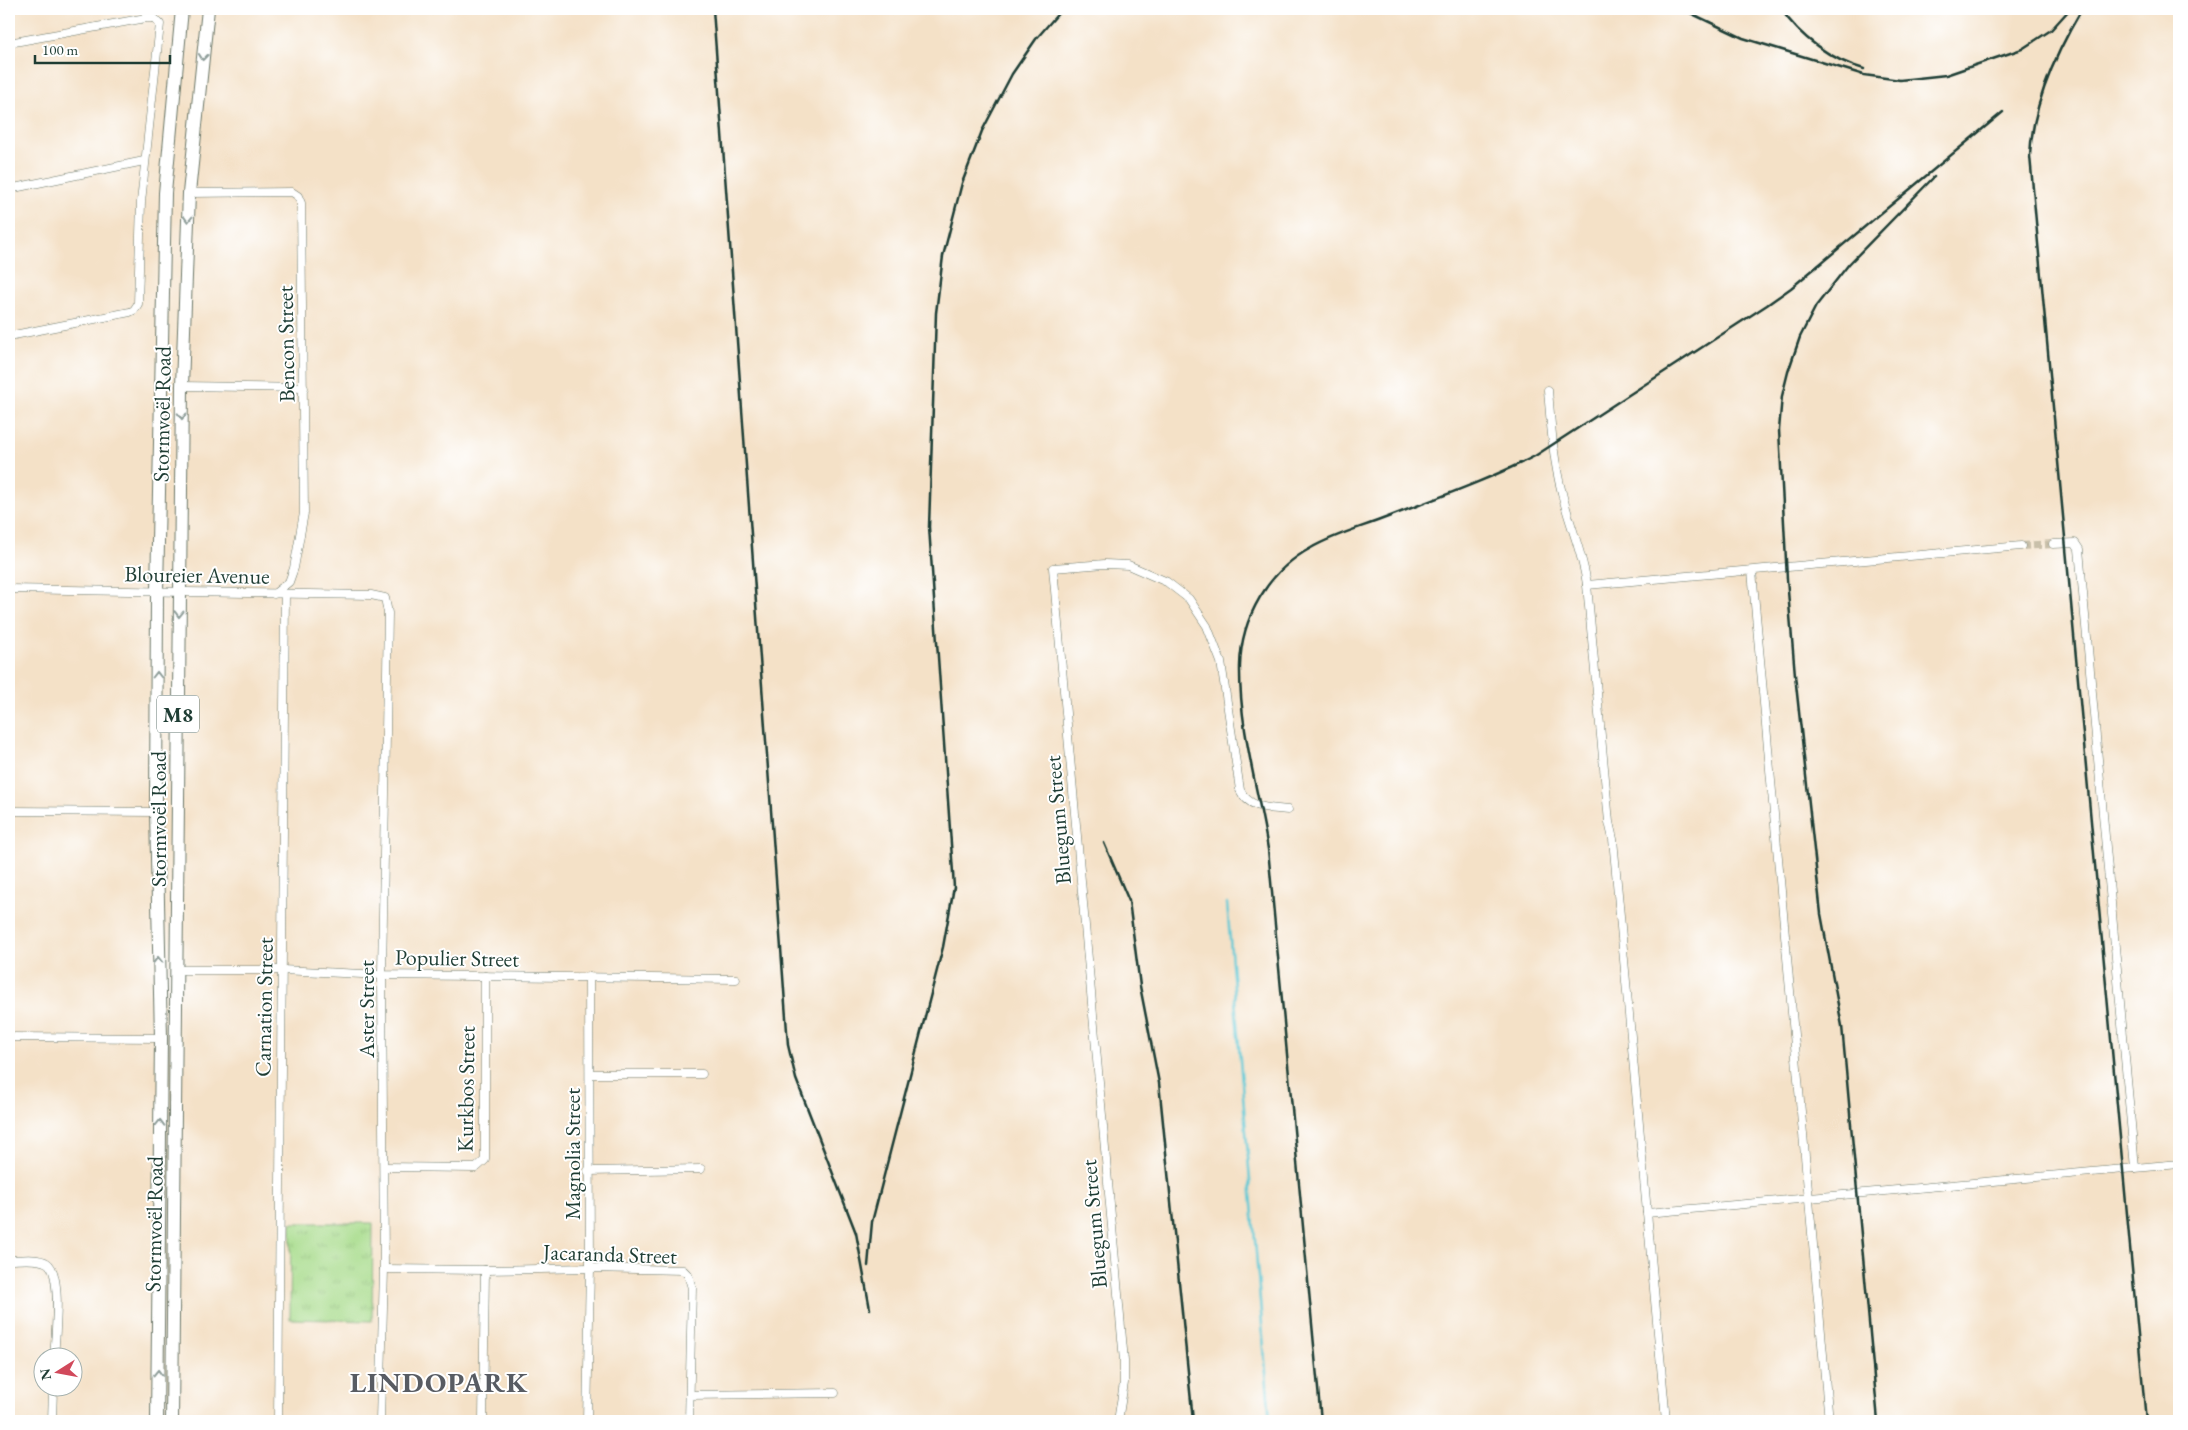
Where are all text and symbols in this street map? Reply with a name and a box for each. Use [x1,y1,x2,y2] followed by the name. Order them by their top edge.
[35,32,170,64] scale bar
[42,40,79,59] text: 100 m
[198,54,209,62] one-way arrow
[183,215,194,223] one-way arrow
[270,285,302,403] street label: Bencon Street
[146,345,178,482] street label: Stormvoël Road
[176,413,187,421] one-way arrow
[124,559,270,591] street label: Bloureier Avenue
[174,610,185,618] one-way arrow
[152,671,162,678] one-way arrow
[157,696,199,732] road number: M8
[144,750,173,887] street label: Stormvoël Road
[1038,754,1078,886] street label: Bluegum Street
[248,937,280,1077] street label: Carnation Street
[395,942,519,974] street label: Populier Street
[153,956,164,964] one-way arrow
[352,960,381,1059] street label: Aster Street
[450,1026,482,1152] street label: Kurkbos Street
[558,1088,587,1220] street label: Magnolia Street
[155,1118,165,1126] one-way arrow
[138,1155,170,1292] street label: Stormvoël Road
[1074,1158,1114,1290] street label: Bluegum Street
[541,1237,678,1271] street label: Jacaranda Street
[32,1348,82,1398] north arrow
[350,1364,528,1400] district label: LINDOPARK
[35,1367,55,1382] text: N
[152,1368,163,1376] one-way arrow

